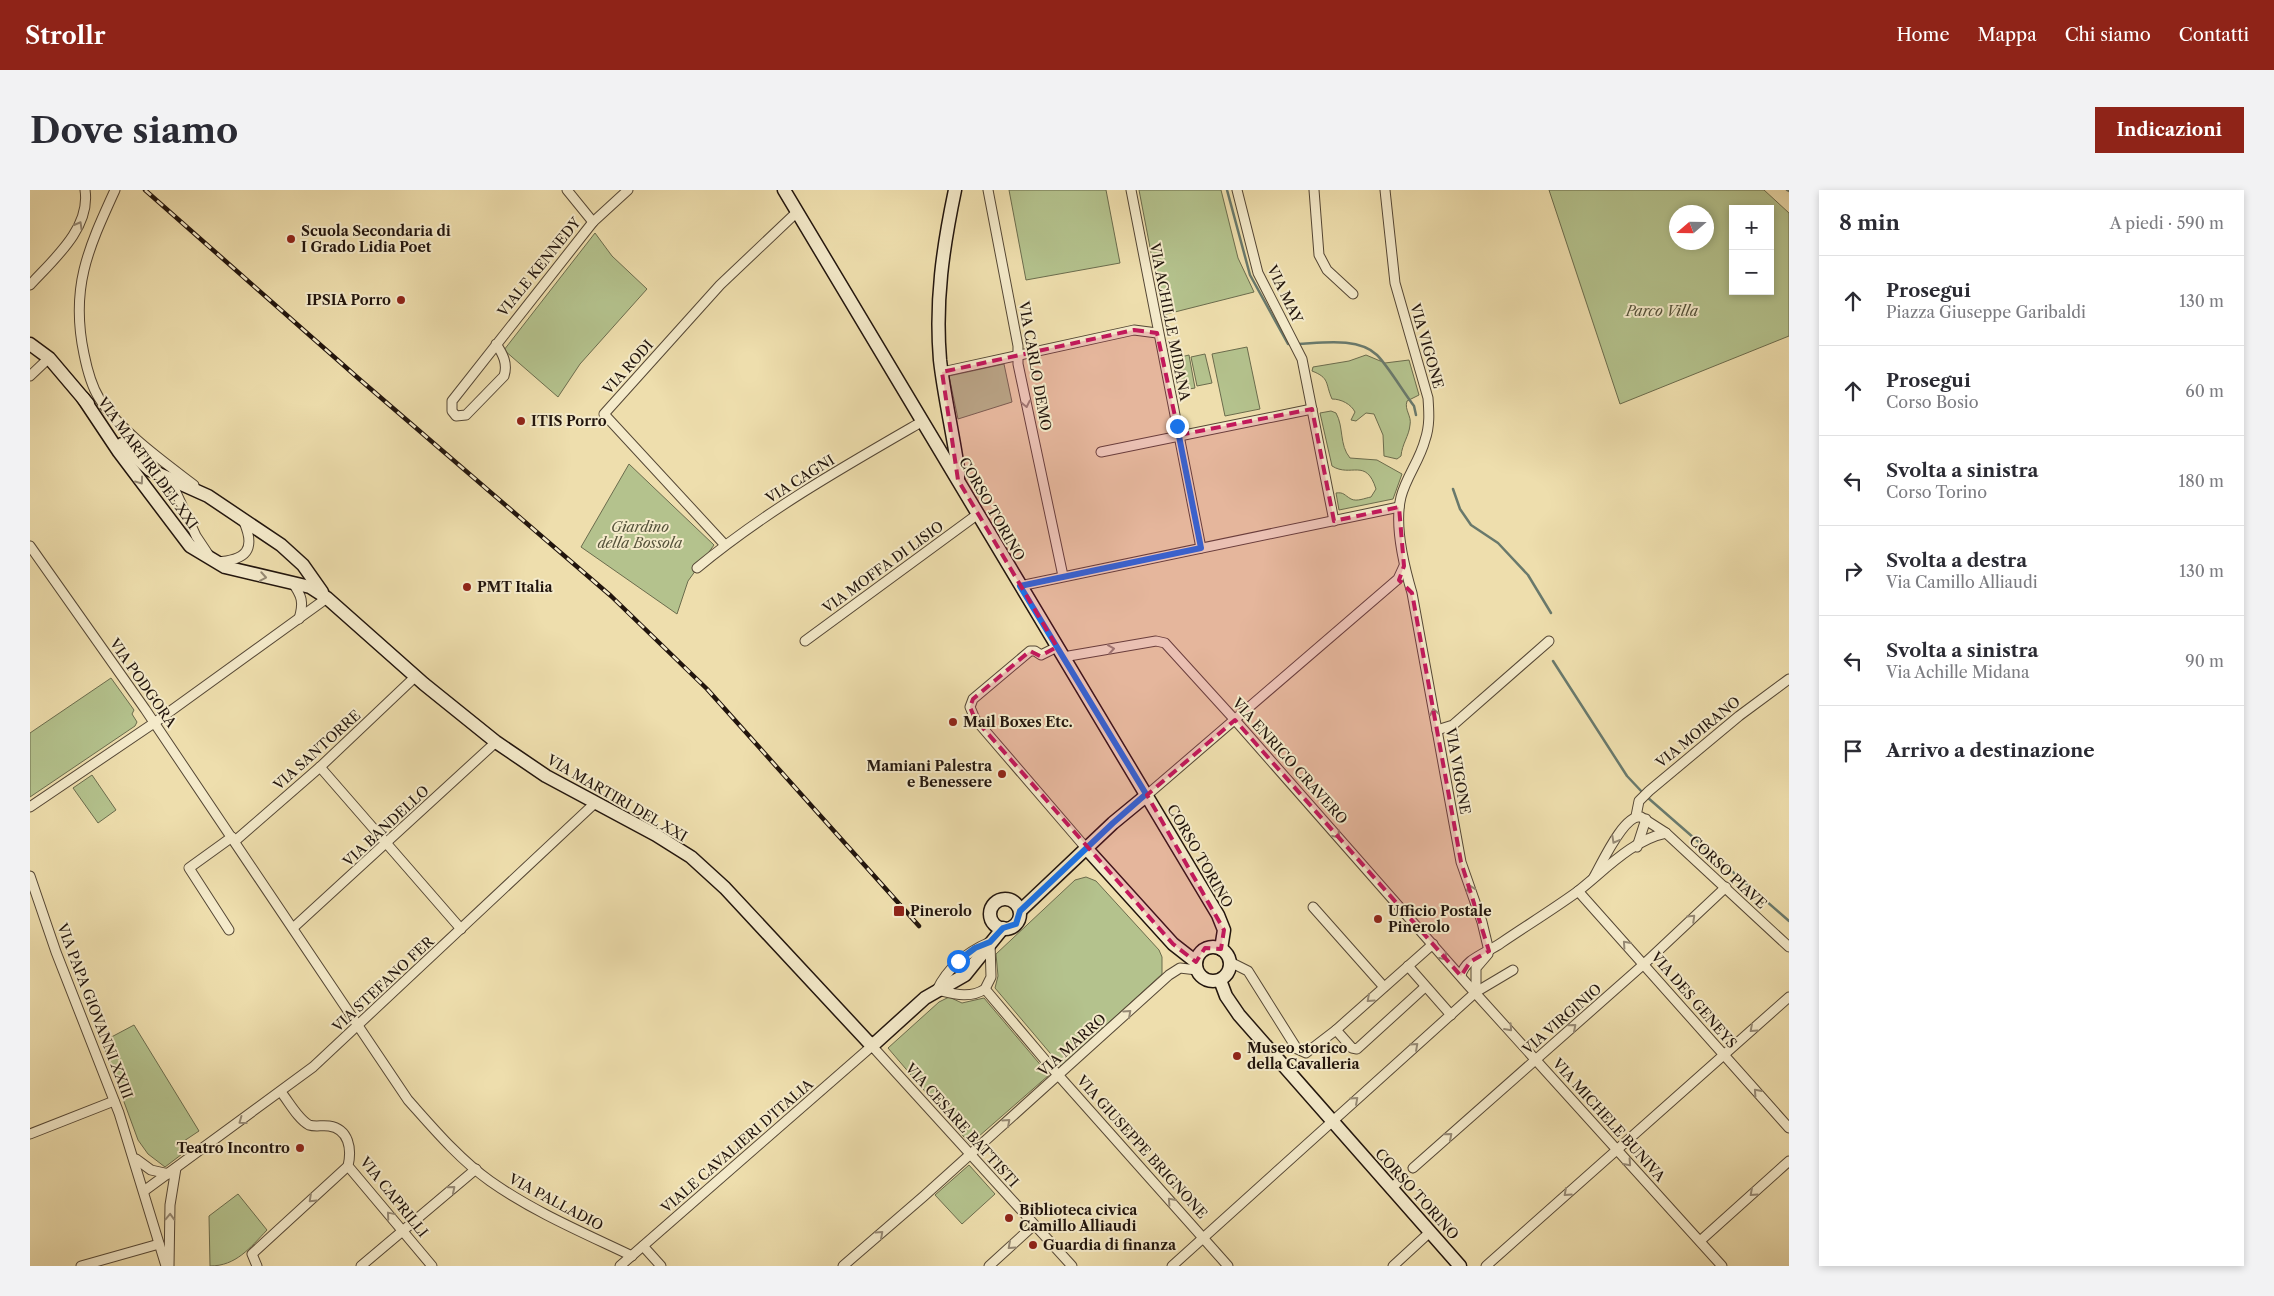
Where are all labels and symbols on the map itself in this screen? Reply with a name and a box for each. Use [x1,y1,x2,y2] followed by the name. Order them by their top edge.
[1669,205,1714,250] north arrow
[493,213,585,321] street label: VIALE KENNEDY
[72,221,82,230] one-way arrow
[301,222,451,256] place label: Scuola Secondaria di I Grado Lidia Poet
[285,233,297,245] marker: Scuola Secondaria di I Grado Lidia Poet
[1146,240,1194,403] street label: VIA ACHILLE MIDANA
[1263,261,1307,327] street label: VIA MAY
[306,291,391,309] place label: IPSIA Porro
[395,294,407,306] marker: IPSIA Porro
[1015,299,1055,432] street label: VIA CARLO DEMO
[1406,300,1448,391] street label: VIA VIGONE
[1625,302,1699,320] park label: Parco Villa
[598,336,657,399] street label: VIA RODI
[93,393,202,533] street label: VIA MARTIRI DEL XXI
[1020,399,1031,408] one-way arrow
[531,412,607,430] place label: ITIS Porro
[515,415,527,427] marker: ITIS Porro
[1166,415,1189,438] route end
[761,451,838,508] street label: VIA CAGNI
[955,454,1029,564] street label: CORSO TORINO
[134,475,143,485] one-way arrow
[818,517,947,618] street label: VIA MOFFA DI LISIO
[598,518,683,552] park label: Giardino della Bossola
[259,572,267,582] one-way arrow
[477,578,554,596] place label: PMT Italia
[461,581,473,593] marker: PMT Italia
[105,634,181,731] street label: VIA PODGORA
[1107,644,1115,655] one-way arrow
[1651,692,1744,772] street label: VIA MOIRANO
[1228,694,1351,828] street label: VIA ENRICO CRAVERO
[269,706,364,795] street label: VIA SANTORRE
[1429,708,1439,716] one-way arrow
[963,713,1073,731] place label: Mail Boxes Etc.
[947,716,959,728] marker: Mail Boxes Etc.
[1441,725,1474,816] street label: VIA VIGONE
[543,750,690,846] street label: VIA MARTIRI DEL XXI
[866,757,993,791] place label: Mamiani Palestra e Benessere
[996,768,1008,780] marker: Mamiani Palestra e Benessere
[338,782,433,871] street label: VIA BANDELLO
[1163,801,1237,911] street label: CORSO TORINO
[1331,829,1340,838] one-way arrow
[1685,831,1771,913] street label: CORSO PIAVE
[1612,834,1622,843] one-way arrow
[1466,884,1476,893] one-way arrow
[910,902,972,920] place label: Pinerolo
[1388,902,1492,936] place label: Ufficio Postale Pinerolo
[892,904,906,918] marker: Pinerolo
[1372,913,1384,925] marker: Ufficio Postale Pinerolo
[1687,915,1696,924] one-way arrow
[53,920,137,1101] street label: VIA PAPA GIOVANNI XXIII
[328,932,438,1036] street label: VIA STEFANO FER
[1623,940,1632,949] one-way arrow
[1646,947,1741,1052] street label: VIA DES GENEYS
[947,950,970,973] route start
[1438,952,1447,961] one-way arrow
[1518,980,1605,1059] street label: VIA VIRGINIO
[1367,994,1376,1003] one-way arrow
[1033,1010,1110,1081] street label: VIA MARRO
[1122,1010,1131,1019] one-way arrow
[1503,1023,1512,1032] one-way arrow
[1567,1024,1576,1033] one-way arrow
[1749,1024,1758,1033] one-way arrow
[1247,1039,1361,1073] place label: Museo storico della Cavalleria
[1409,1043,1418,1052] one-way arrow
[1231,1050,1243,1062] marker: Museo storico della Cavalleria
[1548,1054,1670,1186] street label: VIA MICHELE BUNIVA
[901,1059,1022,1191] street label: VIA CESARE BATTISTI
[1072,1071,1211,1222] street label: VIA GIUSEPPE BRIGNONE
[657,1075,817,1218] street label: VIALE CAVALIERI D'ITALIA
[1753,1088,1762,1097] one-way arrow
[1349,1096,1358,1105] one-way arrow
[238,1114,247,1124] one-way arrow
[1002,1119,1011,1128] one-way arrow
[1444,1132,1453,1141] one-way arrow
[176,1139,290,1157] place label: Teatro Incontro
[294,1142,306,1154] marker: Teatro Incontro
[1371,1145,1463,1243] street label: CORSO TORINO
[355,1152,432,1241] street label: VIA CAPRILLI
[1622,1157,1631,1166] one-way arrow
[505,1169,606,1234] street label: VIA PALLADIO
[446,1186,455,1195] one-way arrow
[1563,1188,1572,1197] one-way arrow
[1749,1188,1758,1197] one-way arrow
[308,1193,317,1202] one-way arrow
[1169,1198,1177,1207] one-way arrow
[1019,1201,1138,1235] place label: Biblioteca civica Camillo Alliaudi
[386,1212,395,1221] one-way arrow
[1003,1212,1015,1224] marker: Biblioteca civica Camillo Alliaudi
[165,1213,175,1221] one-way arrow
[874,1230,883,1239] one-way arrow
[1043,1236,1177,1254] place label: Guardia di finanza
[1027,1239,1039,1251] marker: Guardia di finanza
[1008,1240,1017,1249] one-way arrow

